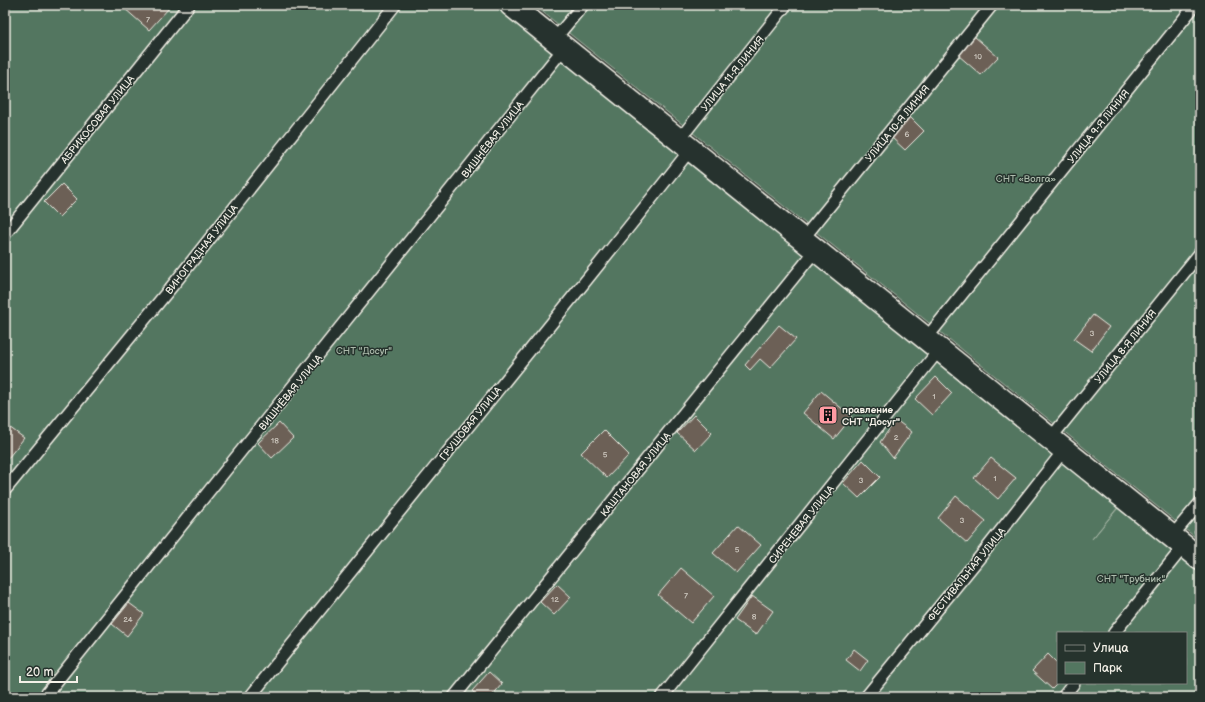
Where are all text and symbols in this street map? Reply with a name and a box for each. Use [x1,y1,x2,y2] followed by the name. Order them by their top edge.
[146,15,150,24] house number: 7
[699,34,767,114] street label: УЛИЦА 11-Я ЛИНИЯ
[974,52,982,61] house number: 10
[58,72,138,167] street label: АБРИКОСОВАЯ УЛИЦА
[863,83,932,164] street label: УЛИЦА 10-Я ЛИНИЯ
[1065,87,1132,166] street label: УЛИЦА 9-Я ЛИНИЯ
[459,98,527,180] street label: ВИШНЁВАЯ УЛИЦА
[905,130,910,139] house number: 6
[996,173,1057,185] park label: СНТ «Волга»
[163,202,241,297] street label: ВИНОГРАДНАЯ УЛИЦА
[1092,307,1159,386] street label: УЛИЦА 8-Я ЛИНИЯ
[1090,329,1095,338] house number: 3
[336,345,392,357] park label: СНТ "Досуг"
[257,352,326,433] street label: ВИШНЁВАЯ УЛИЦА
[437,384,505,463] street label: ГРУШОВАЯ УЛИЦА
[932,392,936,401] house number: 1
[817,404,839,426] building icon: правление СНТ "Досуг"
[842,404,900,428] place label: правление СНТ "Досуг"
[598,429,674,519] street label: КАШТАНОВАЯ УЛИЦА
[894,433,899,442] house number: 2
[271,436,279,445] house number: 18
[603,450,608,459] house number: 5
[993,474,997,483] house number: 1
[859,476,864,485] house number: 3
[767,482,838,566] street label: СИРЕНЕВАЯ УЛИЦА
[960,516,965,525] house number: 3
[925,525,1009,624] street label: ФЕСТИВАЛЬНАЯ УЛИЦА
[735,545,740,554] house number: 5
[1097,573,1165,585] park label: СНТ "Трубник"
[684,591,688,600] house number: 7
[551,595,559,604] house number: 12
[752,612,757,621] house number: 8
[123,615,133,624] house number: 24
[1057,632,1187,684] legend
[1093,641,1129,656] text: Улица
[20,658,77,684] scale bar
[1093,661,1123,676] text: Парк
[26,665,53,680] text: 20 m

